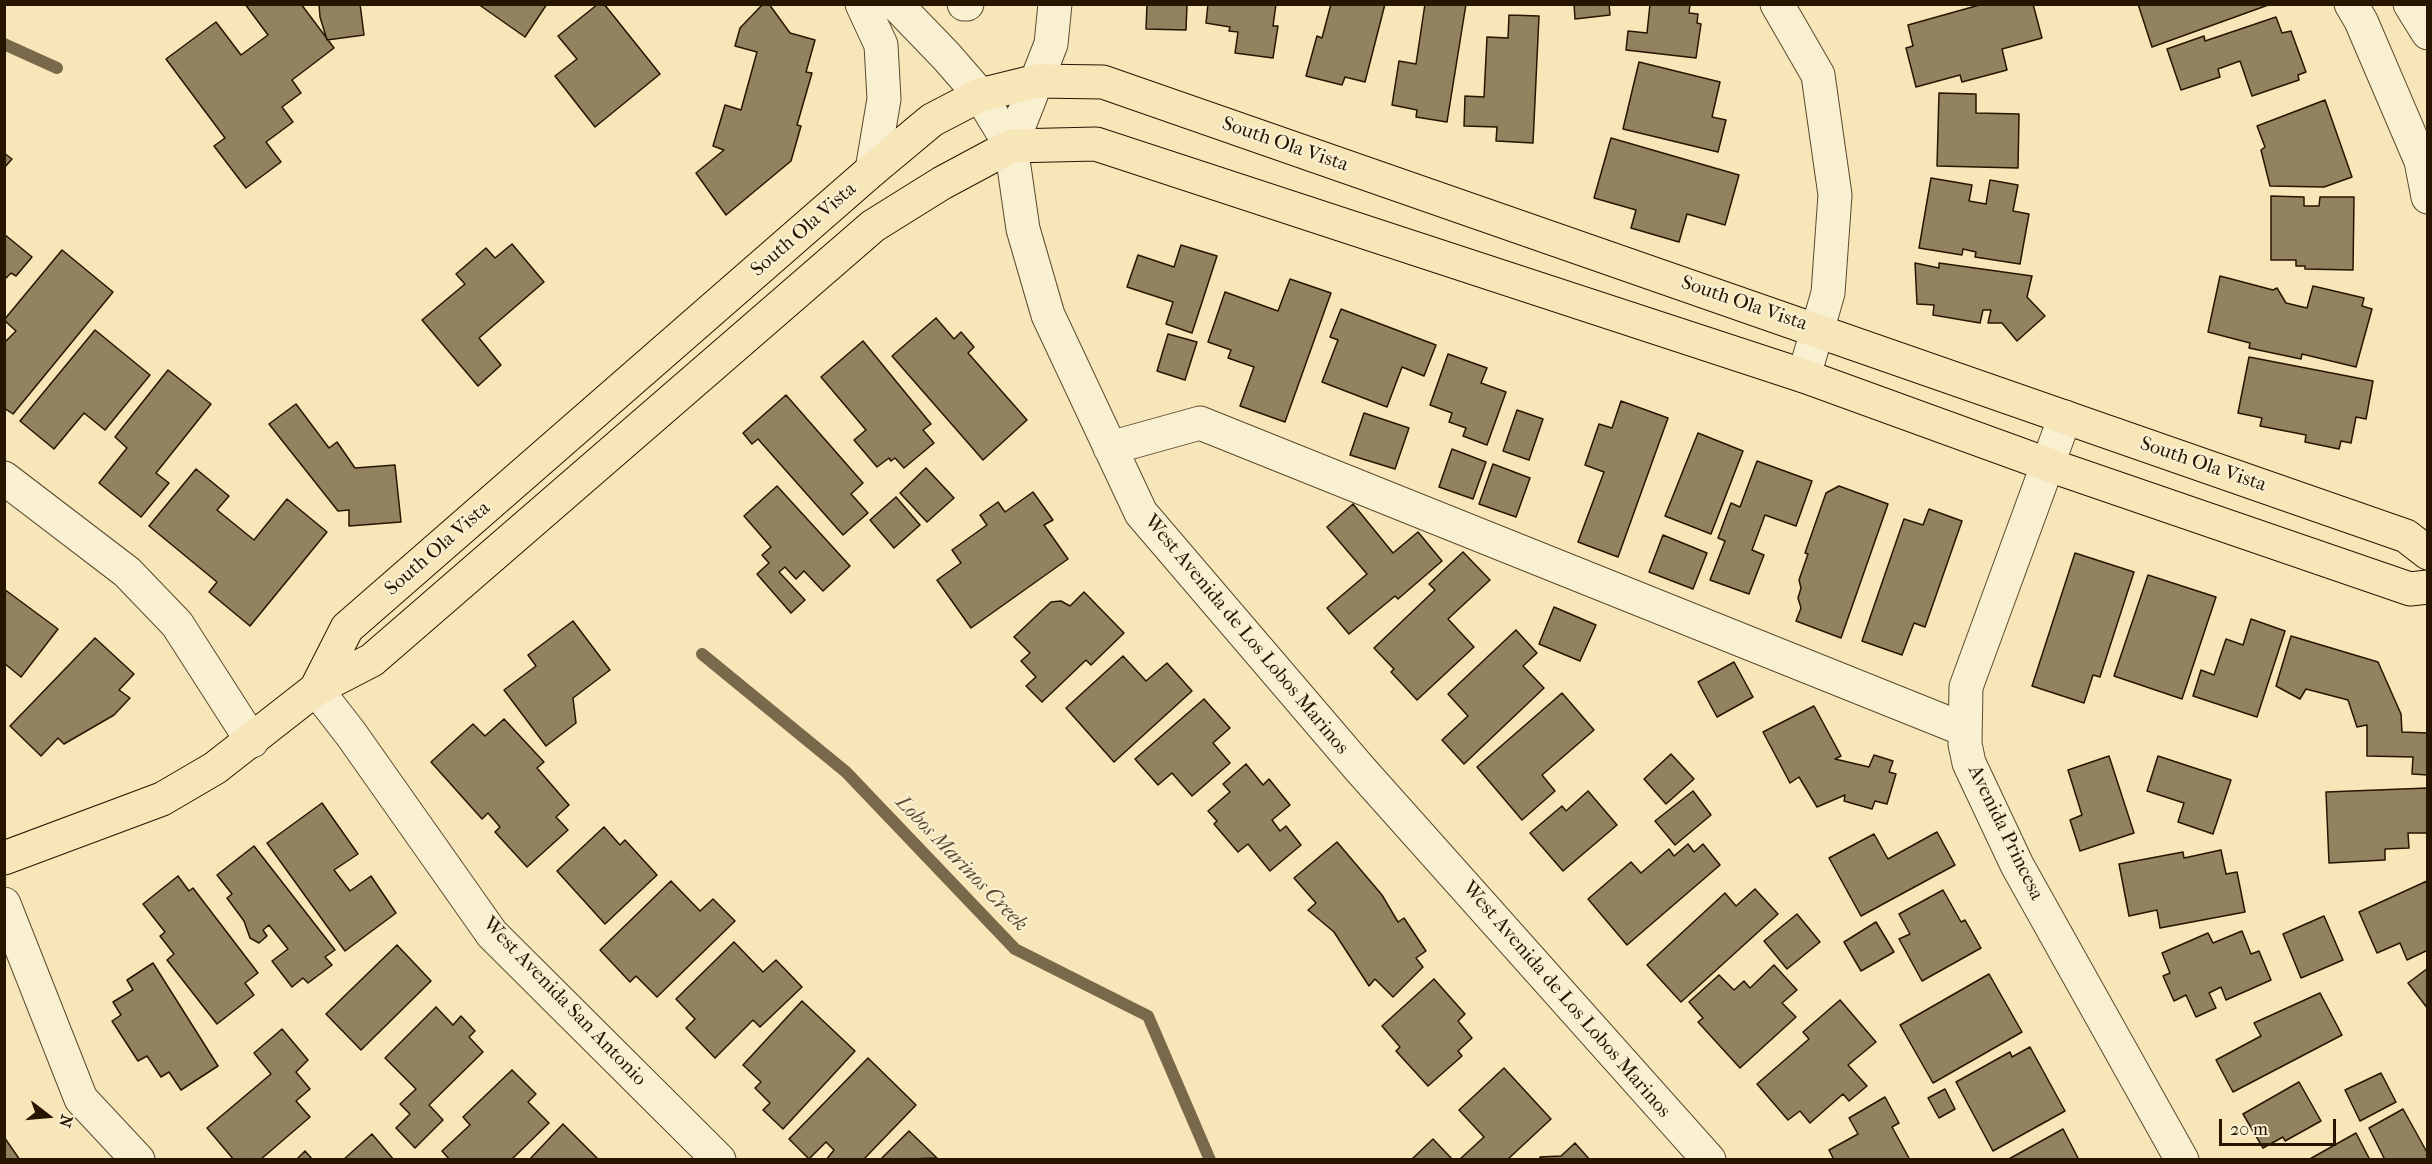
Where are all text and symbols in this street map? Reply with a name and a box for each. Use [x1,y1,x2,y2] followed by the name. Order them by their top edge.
[1219,112,1351,178] street label: South Ola Vista
[746,178,862,282] street label: South Ola Vista
[1678,271,1810,337] street label: South Ola Vista
[2137,432,2269,498] street label: South Ola Vista
[380,497,496,601] street label: South Ola Vista
[1139,510,1353,760] street label: West Avenida de Los Lobos Marinos
[1962,762,2048,904] street label: Avenida Princesa
[890,791,1032,937] water label: Lobos Marinos Creek
[1457,877,1675,1123] street label: West Avenida de Los Lobos Marinos
[477,913,651,1091] street label: West Avenida San Antonio
[18,1086,78,1146] north arrow
[2222,1107,2339,1145] scale bar
[55,1113,77,1130] text: N
[2230,1119,2268,1140] text: 20 m

